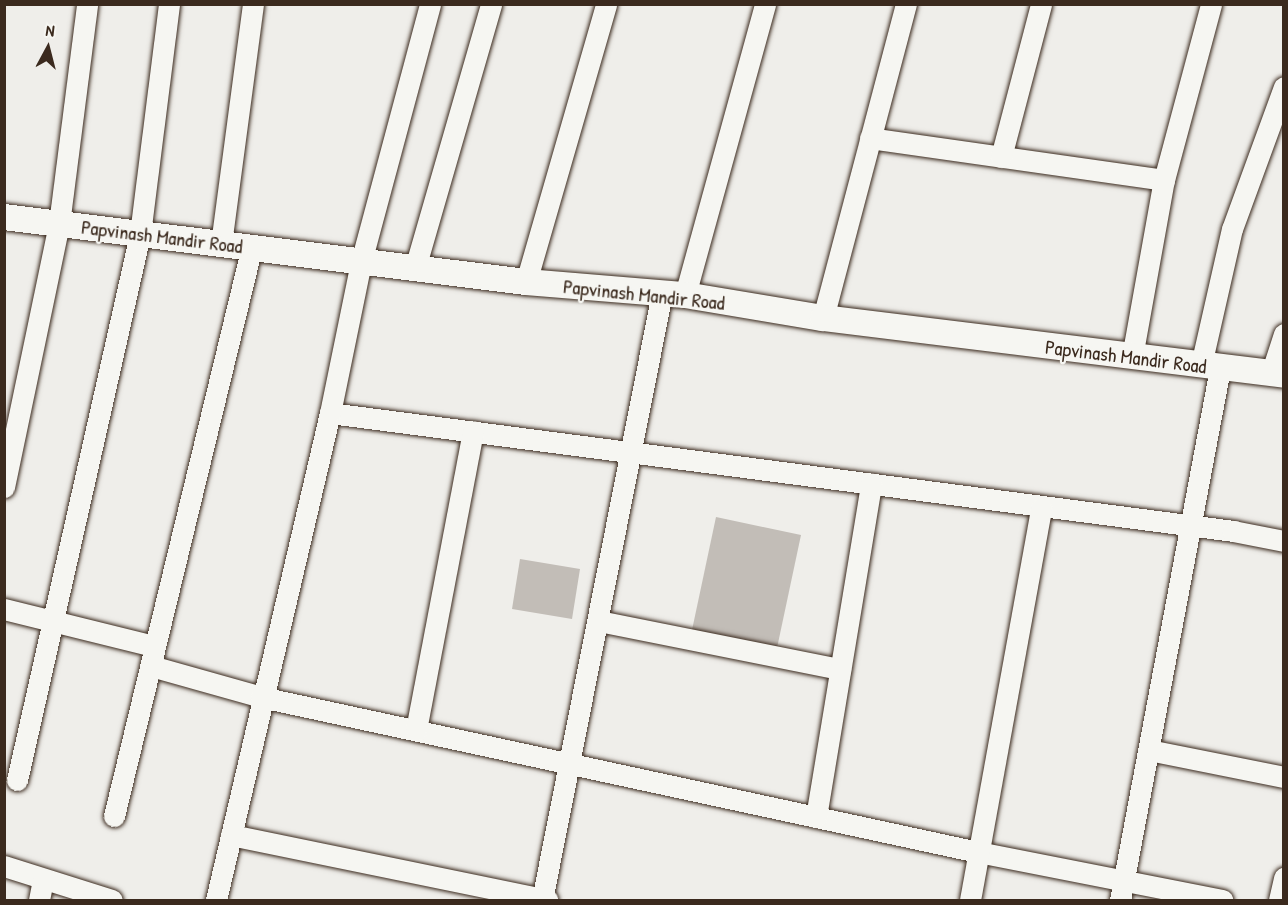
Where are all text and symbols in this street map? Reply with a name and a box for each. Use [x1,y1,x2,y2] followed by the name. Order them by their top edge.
[18,18,78,78] north arrow
[45,19,56,42] text: N
[80,214,244,258] street label: Papvinash Mandir Road
[562,274,726,314] street label: Papvinash Mandir Road
[1044,334,1208,378] street label: Papvinash Mandir Road

